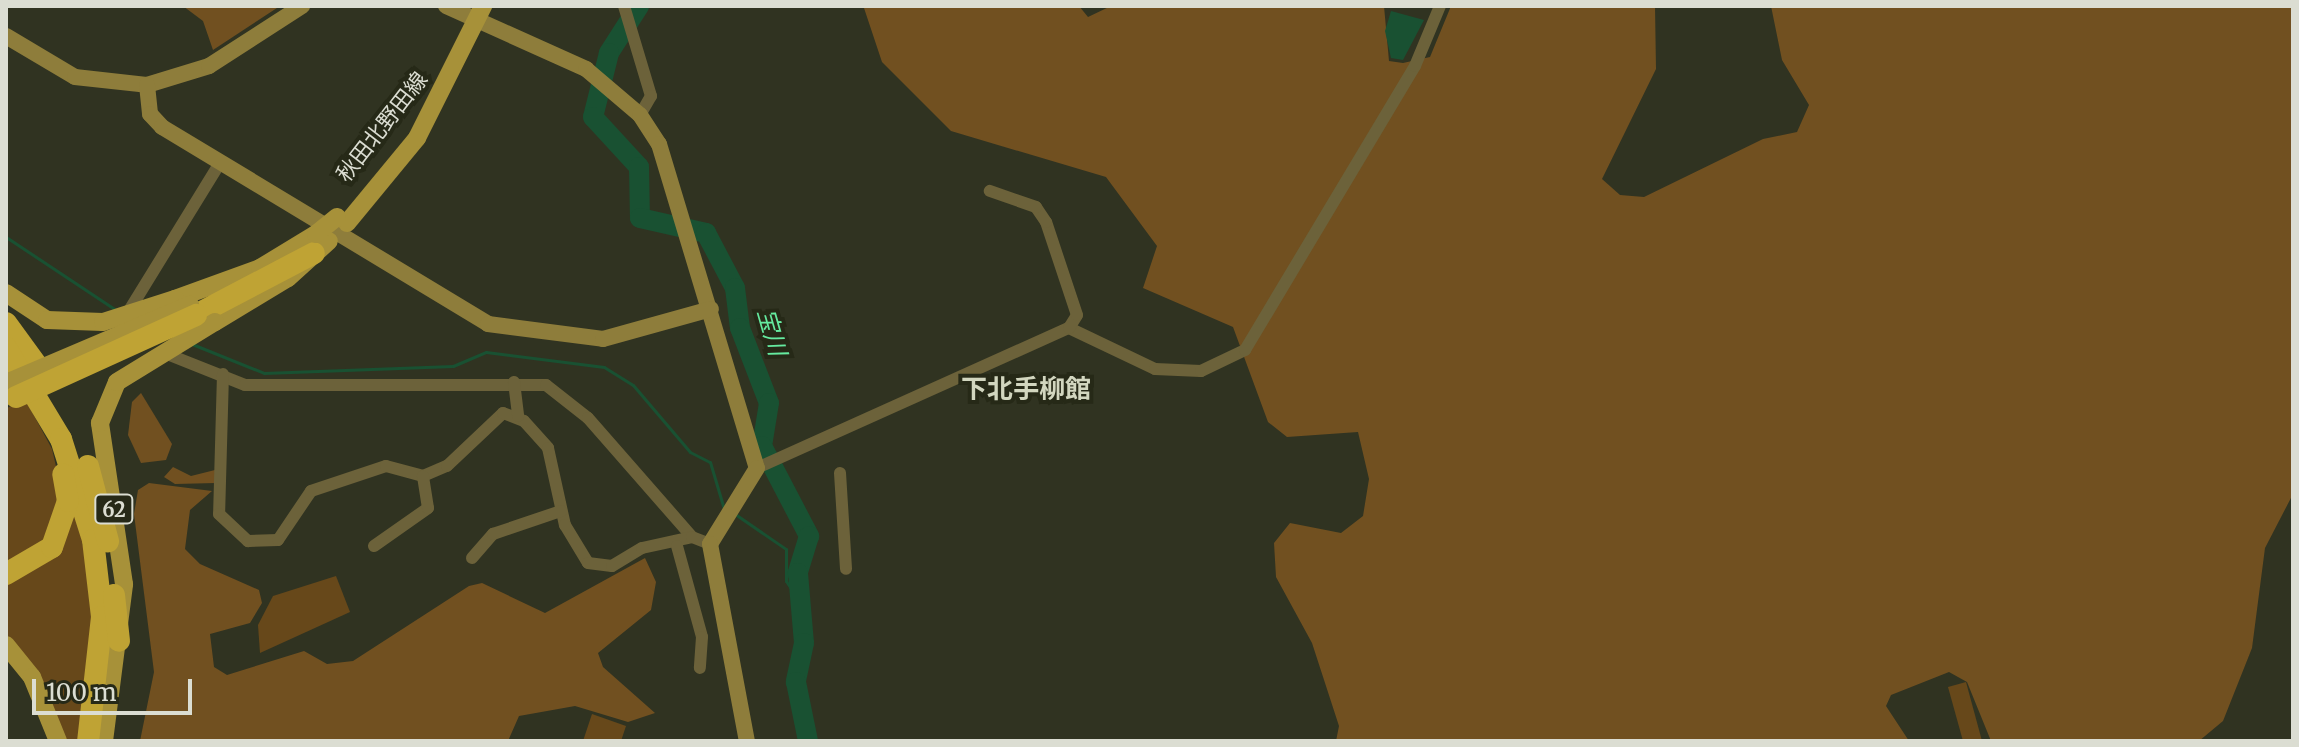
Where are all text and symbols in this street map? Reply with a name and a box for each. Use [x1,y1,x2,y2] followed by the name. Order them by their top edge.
[331,67,433,187] street label: 秋田北野田線
[752,305,792,359] water label: 宝川
[961,373,1091,405] district label: 下北手柳館
[94,493,134,525] road number: 62
[36,663,196,713] scale bar
[46,677,116,708] text: 100 m

